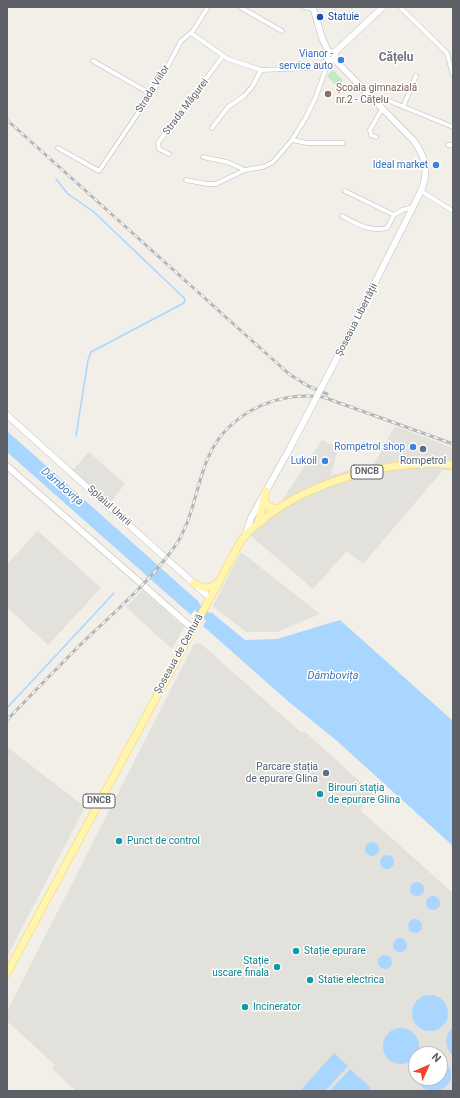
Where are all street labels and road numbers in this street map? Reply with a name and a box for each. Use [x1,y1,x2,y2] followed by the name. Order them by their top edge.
[134,63,172,115] street label: Strada Viilor
[161,76,211,138] street label: Strada Măgurei
[333,282,381,358] street label: Șoseaua Libertății
[351,465,383,479] road number: DNCB
[85,483,133,529] street label: Splaiul Unirii
[152,612,206,696] street label: Șoseaua de Centură
[83,794,115,808] road number: DNCB

